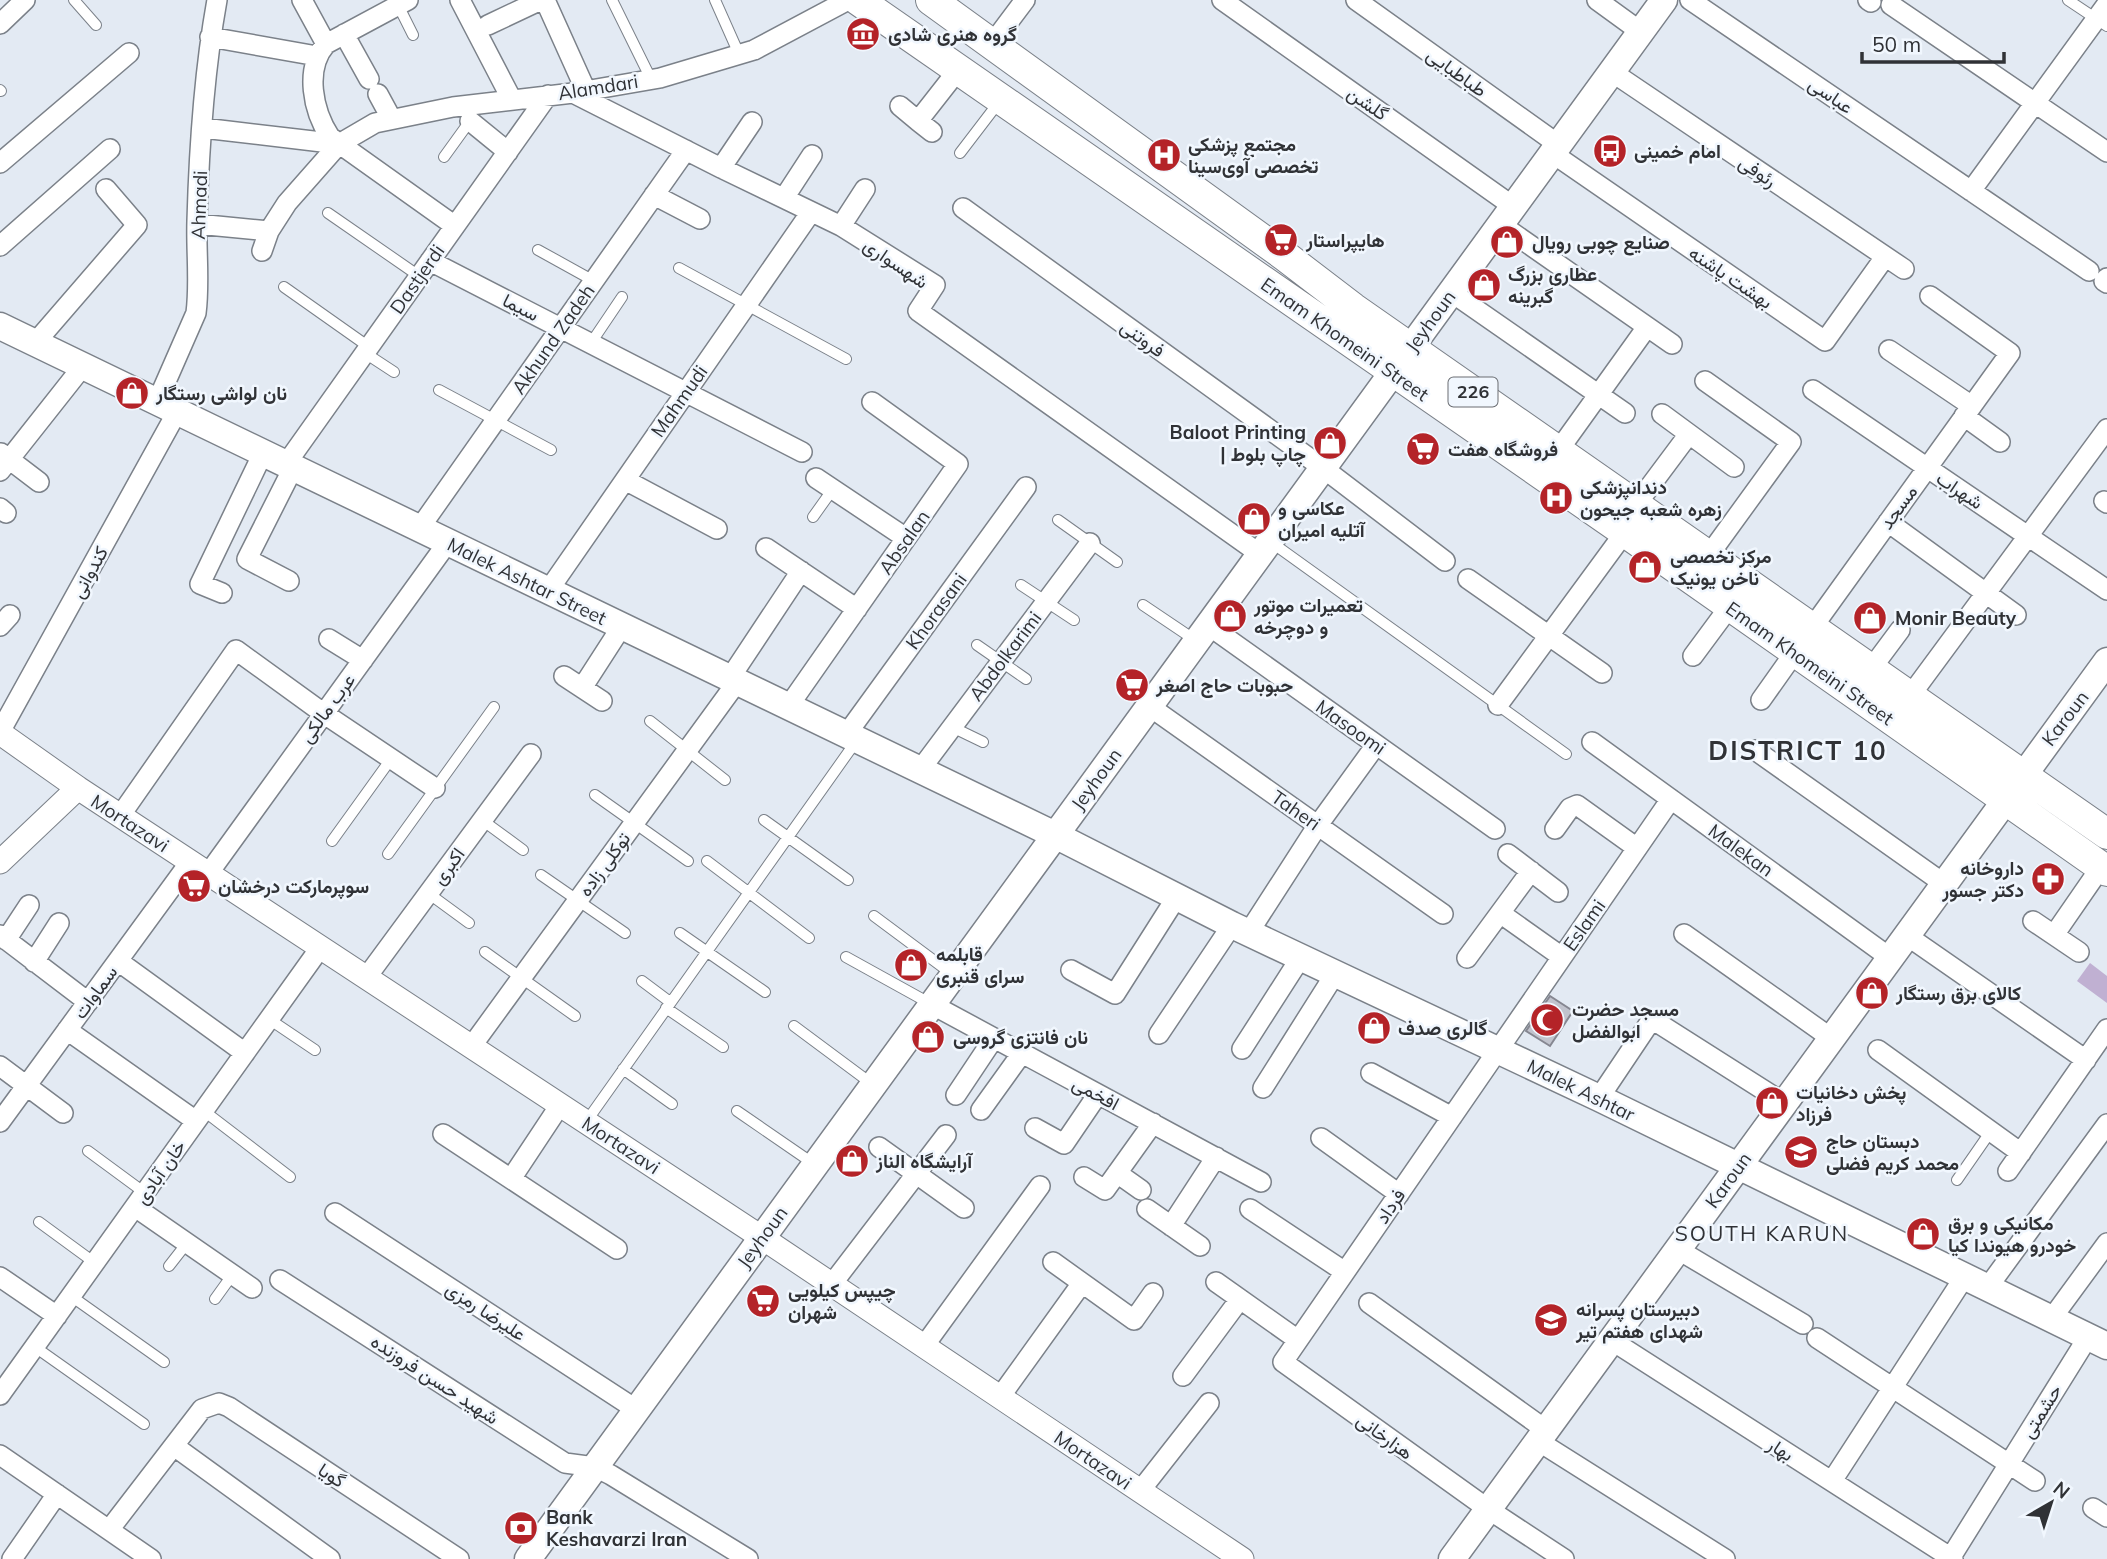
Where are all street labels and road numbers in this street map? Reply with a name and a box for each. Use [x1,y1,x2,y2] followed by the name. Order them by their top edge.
[1422,42,1492,102] street label: طباطبایی
[556,69,640,105] street label: Alamdari
[1804,71,1858,119] street label: عباسی
[1343,80,1393,126] street label: گلشن
[1735,150,1781,192] street label: رئوفی
[186,170,212,240] street label: Ahmadi
[859,233,933,293] street label: شهسواری
[384,240,450,318] street label: Dastjerdi
[1683,240,1777,315] street label: بهشت پاشنه
[1256,272,1434,406] street label: Emam Khomeini Street
[506,279,600,399] street label: Akhund Zadeh
[1400,285,1460,357] street label: Jeyhoun
[499,288,543,326] street label: سیما
[1116,314,1170,362] street label: فروتنی
[646,360,712,442] street label: Mahmudi
[1448,378,1498,406] road number: 226
[1932,466,1988,514] street label: شهراب
[1874,480,1922,534] street label: مسجد
[873,505,935,579] street label: Absalan
[443,532,611,630] street label: Malek Ashtar Street
[65,542,113,602] street label: کندوانی
[900,568,972,654] street label: Khorasani
[1721,596,1899,730] street label: Emam Khomeini Street
[964,607,1046,705] street label: Abdolkarimi
[294,669,360,747] street label: عرب مالکی
[2036,686,2094,750] street label: Karoun
[1311,694,1391,760] street label: Masoomi
[1066,743,1126,815] street label: Jeyhoun
[1267,785,1325,835] street label: Taheri
[86,789,174,857] street label: Mortazavi
[1704,818,1778,882] street label: Malekan
[573,827,635,901] street label: توکلی زاده
[426,843,470,889] street label: اکبری
[1558,895,1610,955] street label: Eslami
[68,961,122,1023] street label: سماوات
[1523,1054,1639,1126] street label: Malek Ashtar
[1068,1071,1124,1115] street label: افخمی
[577,1111,665,1179] street label: Mortazavi
[129,1135,191,1209] street label: خان آبادی
[1700,1147,1756,1213] street label: Karoun
[1370,1184,1410,1228] street label: فرداد
[732,1201,792,1273] street label: Jeyhoun
[441,1276,531,1346] street label: علیرضا رمزی
[367,1329,503,1429] street label: شهید حسن فروزنده
[2015,1380,2067,1442] street label: حشمتی
[1352,1407,1418,1465] street label: هزارخانی
[1050,1425,1136,1495] street label: Mortazavi
[1762,1431,1799,1466] street label: بهار
[314,1457,350,1493] street label: گویا

